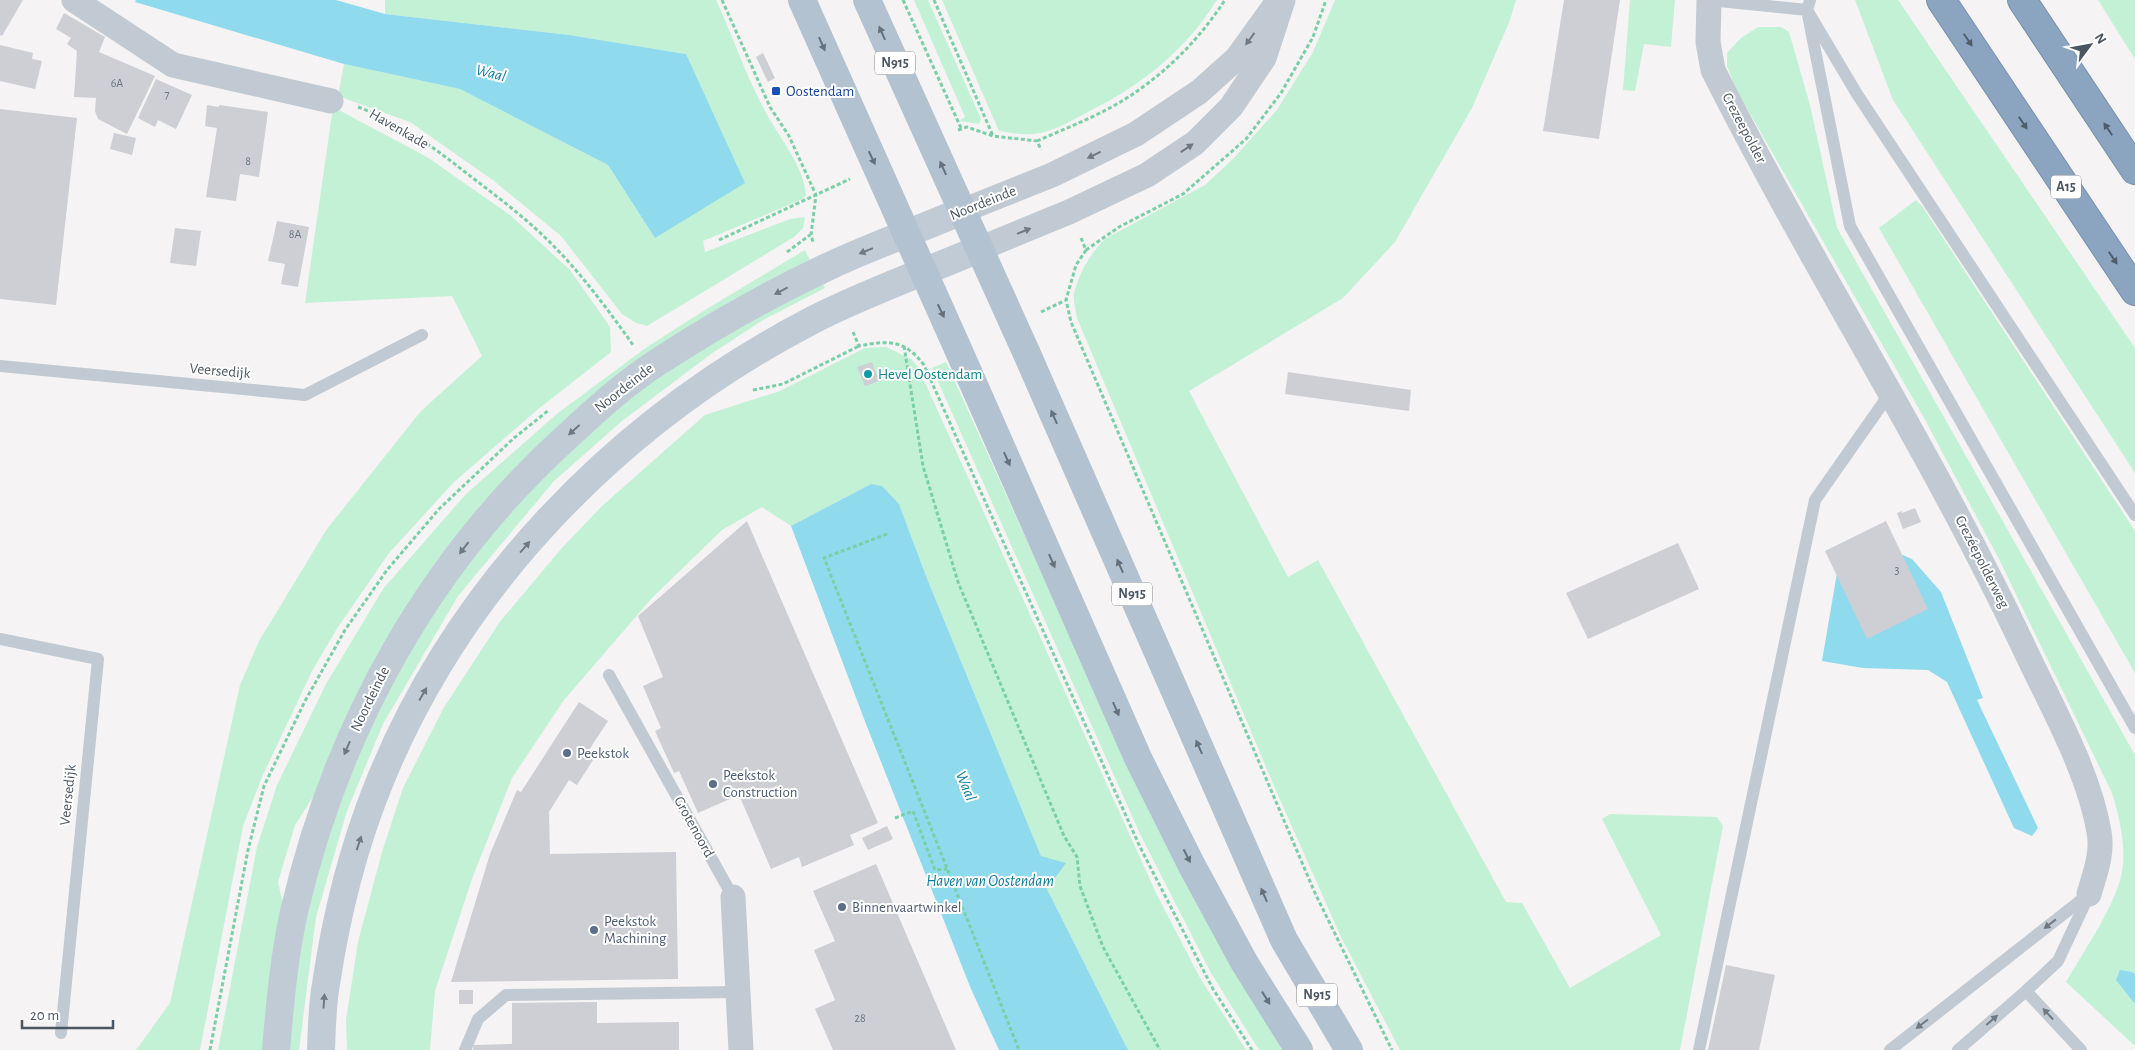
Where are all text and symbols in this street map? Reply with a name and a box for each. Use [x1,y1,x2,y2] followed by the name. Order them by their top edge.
[2065,20,2115,70] north arrow
[878,26,886,40] one-way arrow
[2092,31,2109,46] text: N
[1245,33,1255,46] one-way arrow
[1963,34,1973,47] one-way arrow
[817,37,826,52] one-way arrow
[875,52,915,74] road number: N915
[474,62,508,84] water label: Waal
[111,77,123,89] house number: 6A
[786,84,854,99] place label: Oostendam
[770,85,782,97] marker: Oostendam
[164,88,170,100] house number: 7
[1719,90,1769,166] street label: Crezeepolder
[367,106,431,152] street label: Havenkade
[2018,116,2028,130] one-way arrow
[2103,123,2113,136] one-way arrow
[1181,143,1194,153] one-way arrow
[869,151,877,165] one-way arrow
[1087,151,1101,159] one-way arrow
[245,155,251,167] house number: 8
[939,161,947,175] one-way arrow
[2051,176,2081,198] road number: A15
[948,183,1018,223] street label: Noordeinde
[1017,226,1031,234] one-way arrow
[289,228,301,240] house number: 8A
[859,248,873,256] one-way arrow
[2109,251,2118,265] one-way arrow
[774,287,788,295] one-way arrow
[937,304,945,318] one-way arrow
[592,360,656,415] street label: Noordeinde
[189,361,251,381] street label: Veersedijk
[878,367,982,382] place label: Hevel Oostendam
[862,368,874,380] marker: Hevel Oostendam
[1050,410,1058,424] one-way arrow
[568,424,581,435] one-way arrow
[1004,452,1012,466] one-way arrow
[1952,513,2012,611] street label: Crezéepolderweg
[520,540,531,553] one-way arrow
[458,541,469,554] one-way arrow
[1048,553,1056,568] one-way arrow
[1115,559,1123,573] one-way arrow
[1895,564,1900,576] house number: 3
[1112,582,1152,606] road number: N915
[348,664,392,734] street label: Noordeinde
[419,687,427,701] one-way arrow
[1113,702,1121,717] one-way arrow
[1195,740,1203,754] one-way arrow
[342,741,350,755] one-way arrow
[577,746,629,761] place label: Peekstok
[561,747,573,759] marker: Peekstok
[57,764,79,826] street label: Veersedijk
[723,768,797,800] place label: Peekstok Construction
[953,769,979,803] water label: Waal
[707,778,719,790] marker: Peekstok Construction
[671,794,717,860] street label: Grotenoord
[355,835,363,850] one-way arrow
[1183,849,1191,863] one-way arrow
[926,873,1054,889] water label: Haven van Oostendam
[1260,888,1268,902] one-way arrow
[852,900,962,915] place label: Binnenvaartwinkel
[836,901,848,913] marker: Binnenvaartwinkel
[604,914,667,946] place label: Peekstok Machining
[2044,919,2057,930] one-way arrow
[588,924,600,936] marker: Peekstok Machining
[1297,984,1337,1006] road number: N915
[1261,991,1271,1004] one-way arrow
[321,993,329,1009] one-way arrow
[22,998,114,1030] scale bar
[30,1008,59,1023] text: 20 m
[2042,1009,2054,1021] one-way arrow
[854,1012,866,1024] house number: 28
[1985,1015,1998,1026] one-way arrow
[1916,1018,1929,1029] one-way arrow

